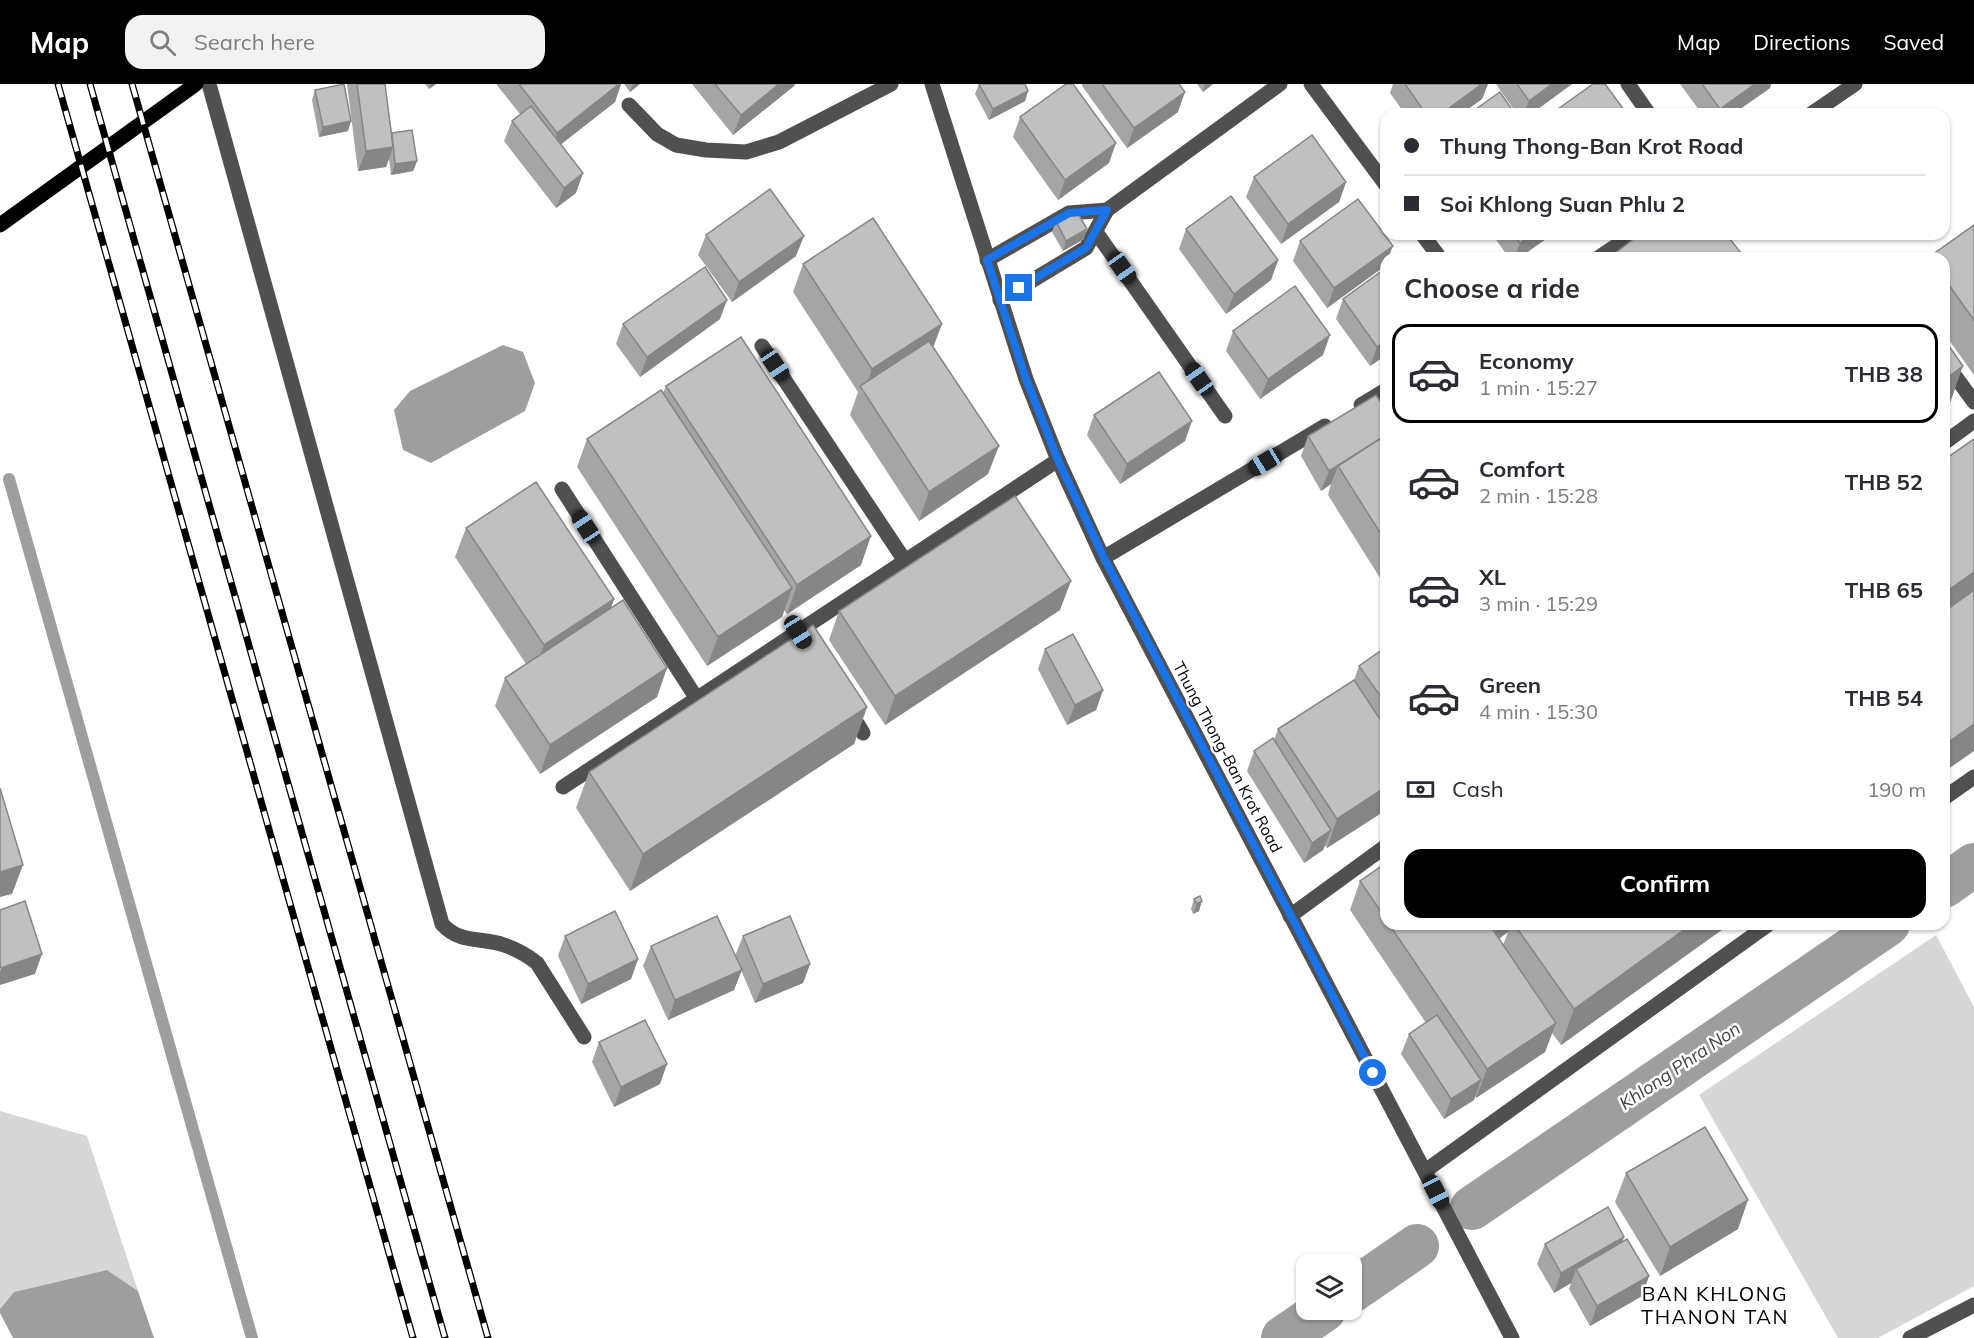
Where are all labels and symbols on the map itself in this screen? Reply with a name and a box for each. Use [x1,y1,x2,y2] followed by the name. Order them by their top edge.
[1104,248,1140,288] car
[1005,274,1032,301] route end
[757,345,793,385] car
[1181,359,1217,399] car
[1245,445,1285,479] car
[569,507,603,547] car
[781,612,815,652] car
[1169,658,1287,856] street label: Thung Thong-Ban Krot Road
[1615,1017,1745,1115] water label: Khlong Phra Non
[1359,1059,1386,1086] route start
[1420,1172,1452,1212] car
[1641,1281,1789,1329] district label: BAN KHLONG THANON TAN

